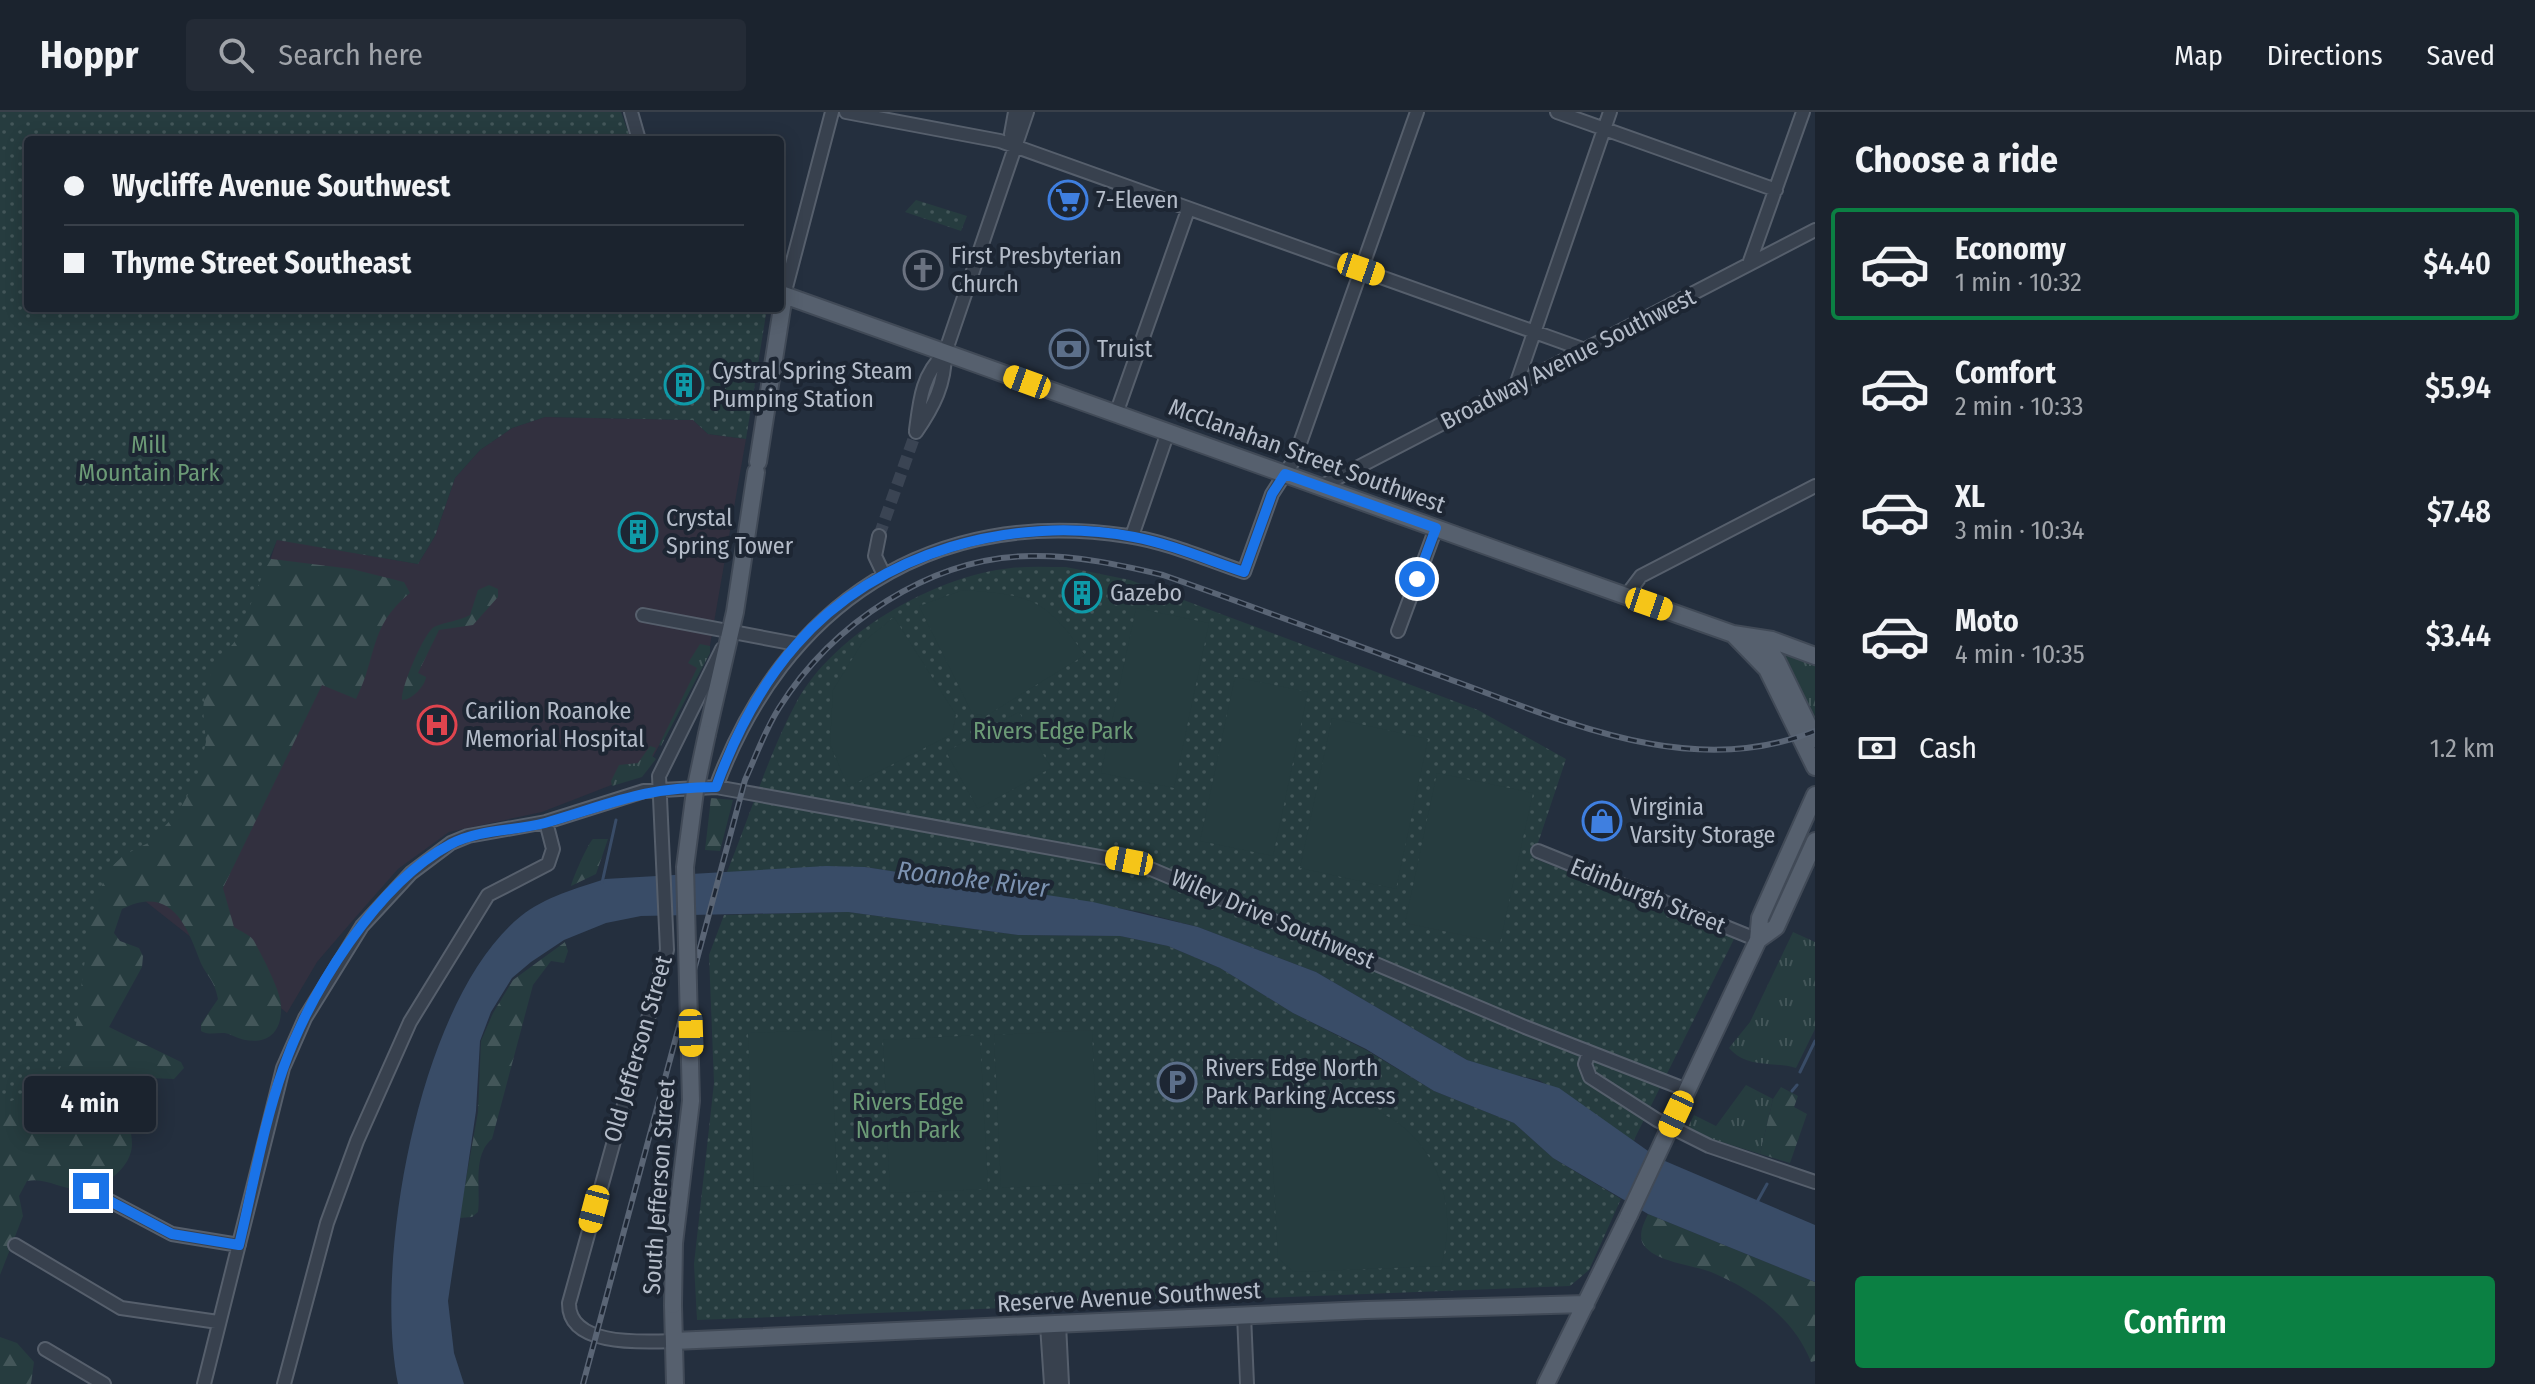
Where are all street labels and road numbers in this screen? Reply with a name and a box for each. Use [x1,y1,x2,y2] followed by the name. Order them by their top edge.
[1436,282,1700,435] street label: Broadway Avenue Southwest
[1165,393,1449,519] street label: McClanahan Street Southwest
[1567,852,1730,940] street label: Edinburgh Street
[1167,864,1379,975] street label: Wiley Drive Southwest
[598,952,678,1145] street label: Old Jefferson Street
[637,1078,681,1296] street label: South Jefferson Street
[996,1276,1262,1318] street label: Reserve Avenue Southwest

